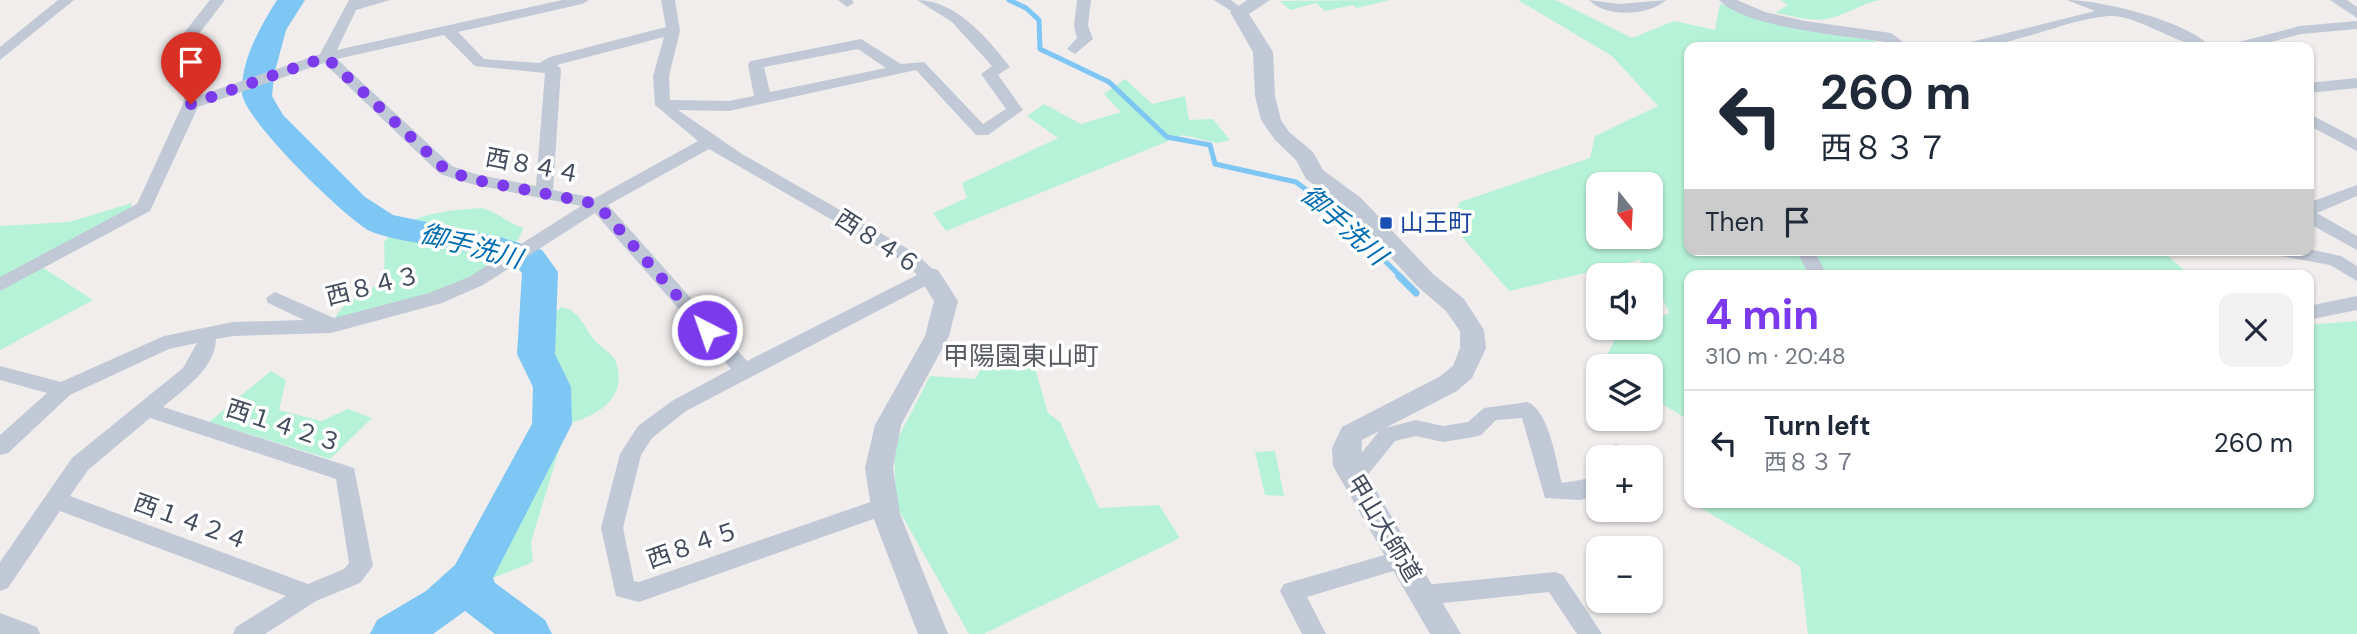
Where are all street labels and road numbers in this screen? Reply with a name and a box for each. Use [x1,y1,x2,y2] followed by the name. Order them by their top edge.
[483,141,583,190] street label: 西８４４
[830,202,927,281] street label: 西８４６
[323,259,423,312] street label: 西８４３
[222,392,346,459] street label: 西１４２３
[1340,468,1429,587] street label: 甲山大師道
[129,486,253,557] street label: 西１４２４
[642,514,743,575] street label: 西８４５

